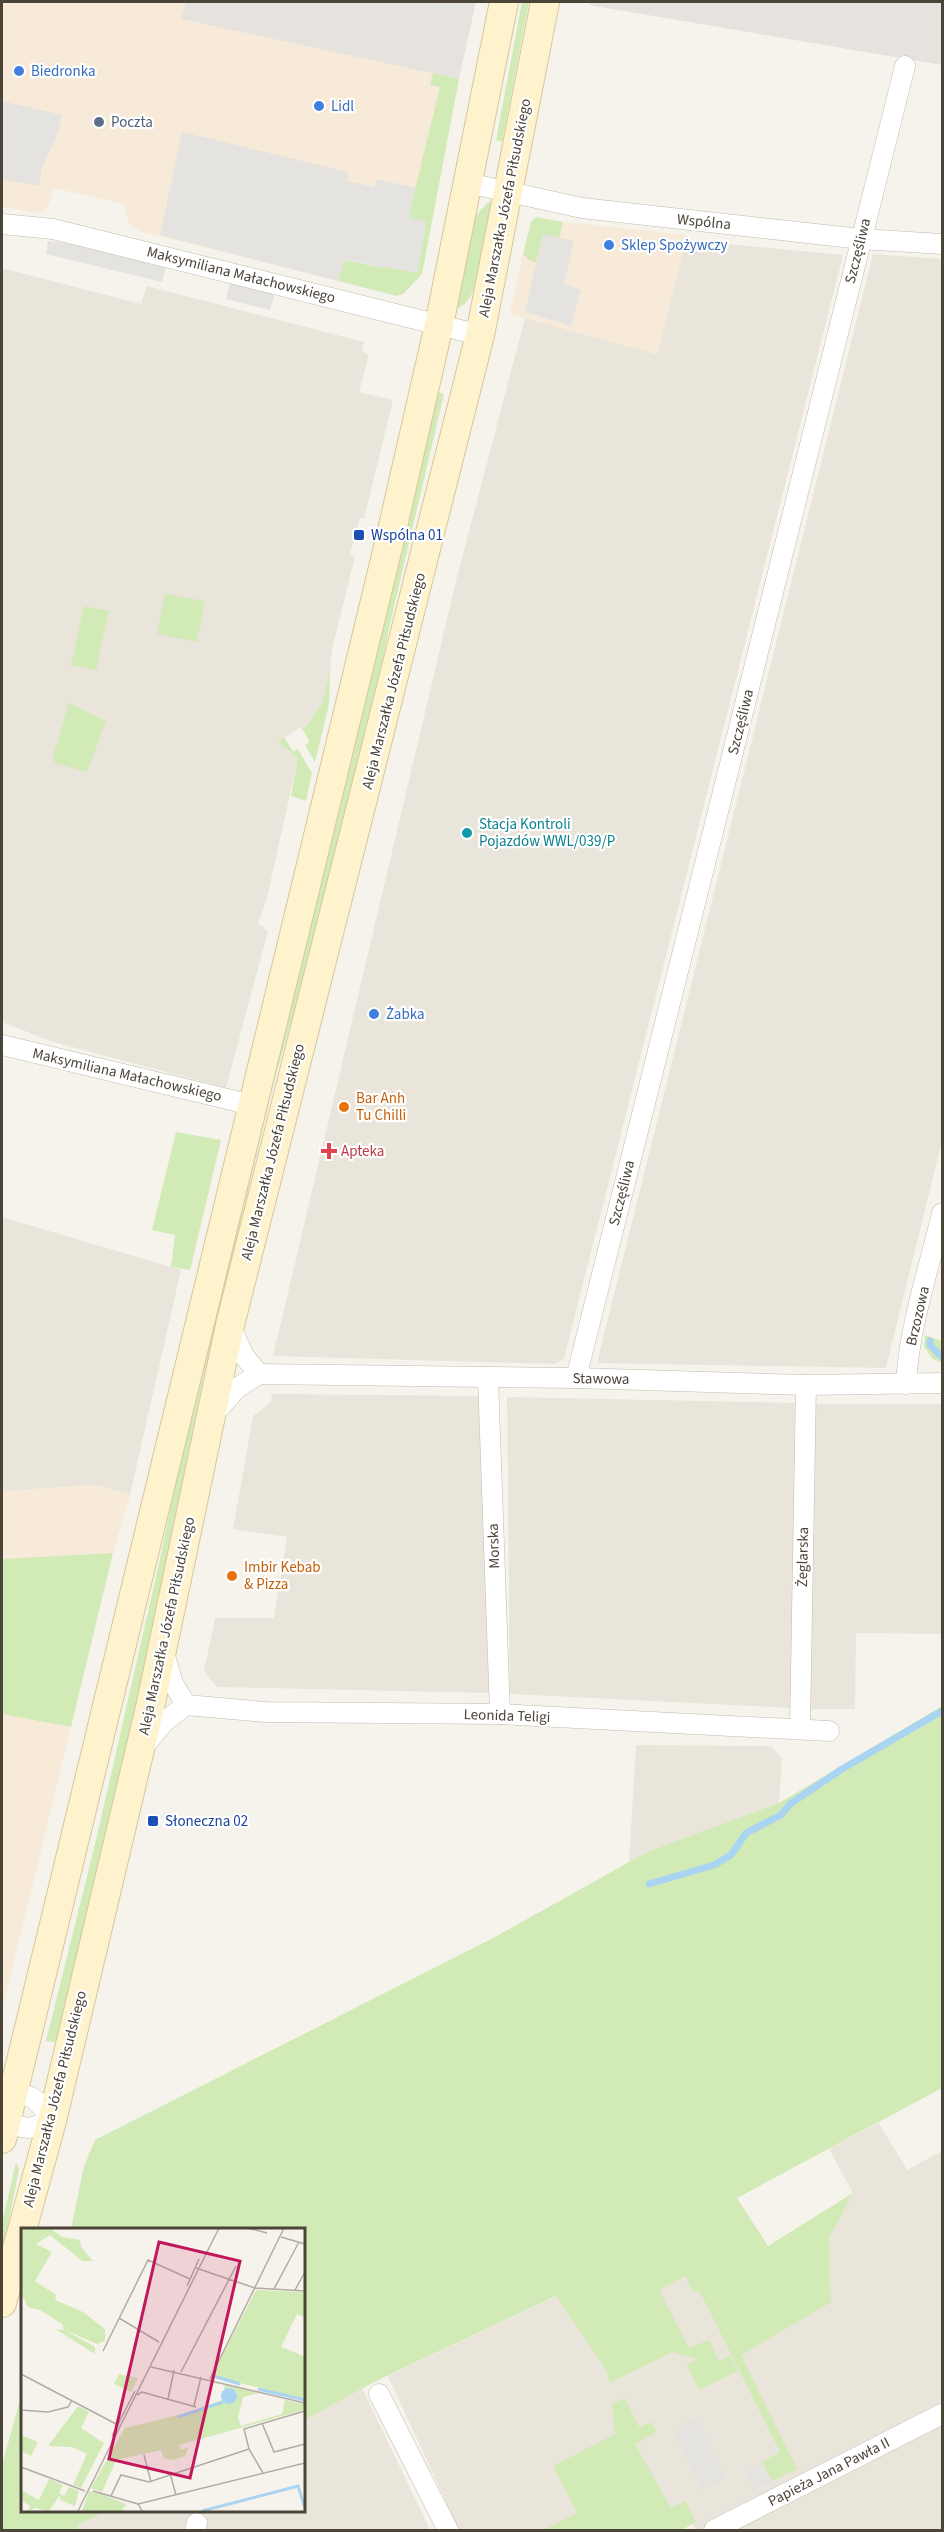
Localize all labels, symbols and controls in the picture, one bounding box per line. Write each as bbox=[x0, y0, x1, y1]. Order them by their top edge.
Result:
place label: Biedronka bbox=[31, 61, 96, 82]
marker: Biedronka bbox=[12, 64, 26, 78]
place label: Lidl bbox=[331, 96, 354, 117]
street label: Aleja Marszałka Józefa Piłsudskiego bbox=[473, 97, 537, 319]
marker: Lidl bbox=[312, 99, 326, 113]
place label: Poczta bbox=[111, 112, 153, 133]
marker: Poczta bbox=[92, 115, 106, 129]
street label: Wspólna bbox=[676, 209, 732, 235]
street label: Szczęśliwa bbox=[840, 216, 876, 286]
place label: Sklep Spożywczy bbox=[621, 235, 728, 256]
marker: Sklep Spożywczy bbox=[602, 238, 616, 252]
street label: Maksymiliana Małachowskiego bbox=[144, 241, 338, 309]
place label: Wspólna 01 bbox=[371, 525, 443, 546]
marker: Wspólna 01 bbox=[352, 528, 366, 542]
street label: Aleja Marszałka Józefa Piłsudskiego bbox=[357, 570, 431, 792]
street label: Szczęśliwa bbox=[723, 687, 759, 757]
place label: Stacja Kontroli Pojazdów WWL/039/P bbox=[479, 814, 615, 852]
marker: Stacja Kontroli Pojazdów WWL/039/P bbox=[460, 826, 474, 840]
place label: Żabka bbox=[386, 1004, 425, 1025]
marker: Żabka bbox=[367, 1007, 381, 1021]
street label: Aleja Marszałka Józefa Piłsudskiego bbox=[236, 1041, 310, 1263]
street label: Maksymiliana Małachowskiego bbox=[30, 1043, 224, 1107]
place label: Bar Anh Tu Chilli bbox=[356, 1088, 406, 1126]
marker: Bar Anh Tu Chilli bbox=[337, 1100, 351, 1114]
place label: Apteka bbox=[341, 1141, 384, 1162]
marker: Apteka bbox=[322, 1144, 336, 1158]
street label: Szczęśliwa bbox=[604, 1158, 640, 1228]
street label: Brzozowa bbox=[901, 1284, 935, 1348]
street label: Stawowa bbox=[572, 1368, 630, 1390]
street label: Aleja Marszałka Józefa Piłsudskiego bbox=[134, 1515, 200, 1737]
street label: Morska bbox=[483, 1523, 505, 1569]
street label: Żeglarska bbox=[792, 1527, 814, 1587]
place label: Imbir Kebab & Pizza bbox=[244, 1557, 321, 1595]
marker: Imbir Kebab & Pizza bbox=[225, 1569, 239, 1583]
street label: Leonida Teligi bbox=[463, 1704, 551, 1728]
place label: Słoneczna 02 bbox=[165, 1811, 248, 1832]
marker: Słoneczna 02 bbox=[146, 1814, 160, 1828]
street label: Aleja Marszałka Józefa Piłsudskiego bbox=[18, 1988, 92, 2210]
inset map bbox=[21, 2228, 304, 2511]
street label: Papieża Jana Pawła II bbox=[764, 2432, 894, 2512]

